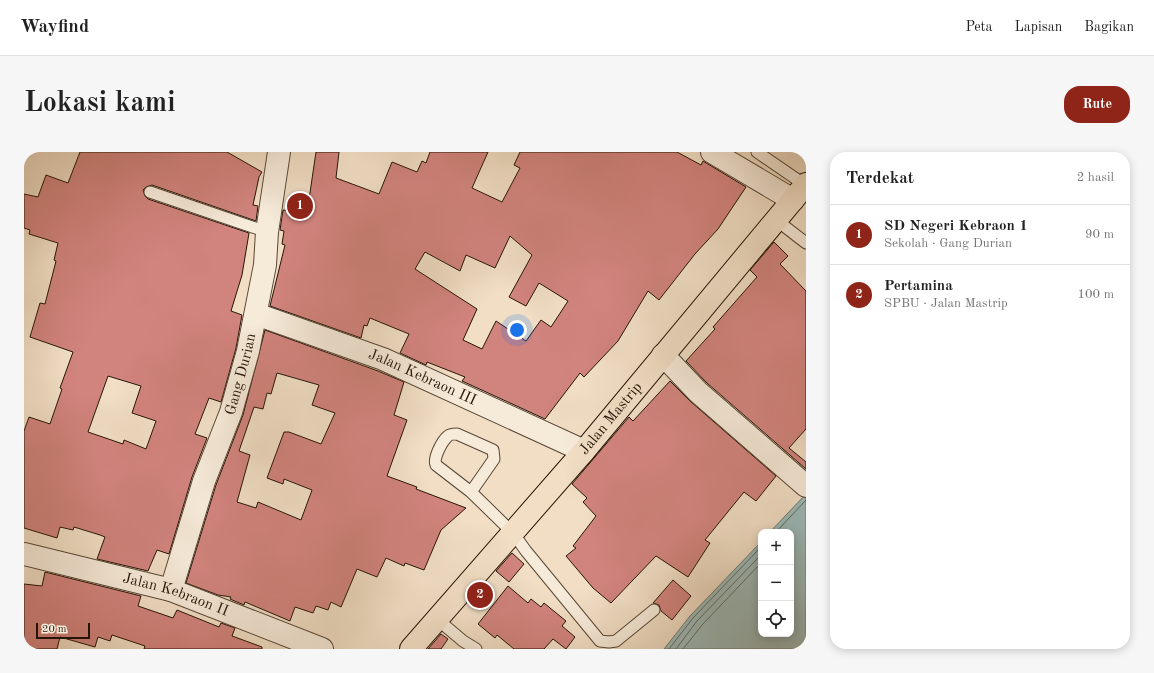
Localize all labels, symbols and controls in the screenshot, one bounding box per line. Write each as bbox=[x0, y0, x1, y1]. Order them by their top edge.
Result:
text: Wayfind bbox=[20, 18, 89, 37]
text: Peta bbox=[965, 20, 992, 34]
text: Lapisan bbox=[1014, 20, 1062, 34]
text: Bagikan bbox=[1084, 20, 1134, 34]
button: Rute bbox=[1064, 86, 1130, 123]
text: Lokasi kami bbox=[24, 90, 176, 118]
text: Terdekat bbox=[846, 170, 914, 187]
text: 2 hasil bbox=[1077, 171, 1114, 184]
pin: 1 bbox=[287, 191, 313, 221]
text: SD Negeri Kebraon 1 bbox=[884, 219, 1028, 234]
text: 1 bbox=[855, 228, 863, 241]
text: 90 m bbox=[1085, 228, 1114, 241]
text: Sekolah · Gang Durian bbox=[884, 237, 1012, 250]
text: Pertamina bbox=[884, 279, 953, 294]
text: 2 bbox=[855, 288, 863, 301]
text: 100 m bbox=[1077, 288, 1114, 301]
text: SPBU · Jalan Mastrip bbox=[884, 297, 1008, 310]
your location bbox=[507, 320, 527, 340]
street label: Gang Durian bbox=[223, 332, 259, 417]
street label: Jalan Kebraon III bbox=[366, 347, 478, 408]
street label: Jalan Mastrip bbox=[577, 379, 645, 458]
map controls bbox=[758, 529, 794, 637]
button: + bbox=[758, 529, 794, 565]
button: − bbox=[758, 565, 794, 601]
street label: Jalan Kebraon II bbox=[121, 571, 231, 619]
pin: 2 bbox=[467, 580, 493, 610]
button: locate bbox=[758, 601, 794, 637]
scale bar bbox=[36, 621, 90, 640]
text: 20 m bbox=[42, 624, 67, 635]

